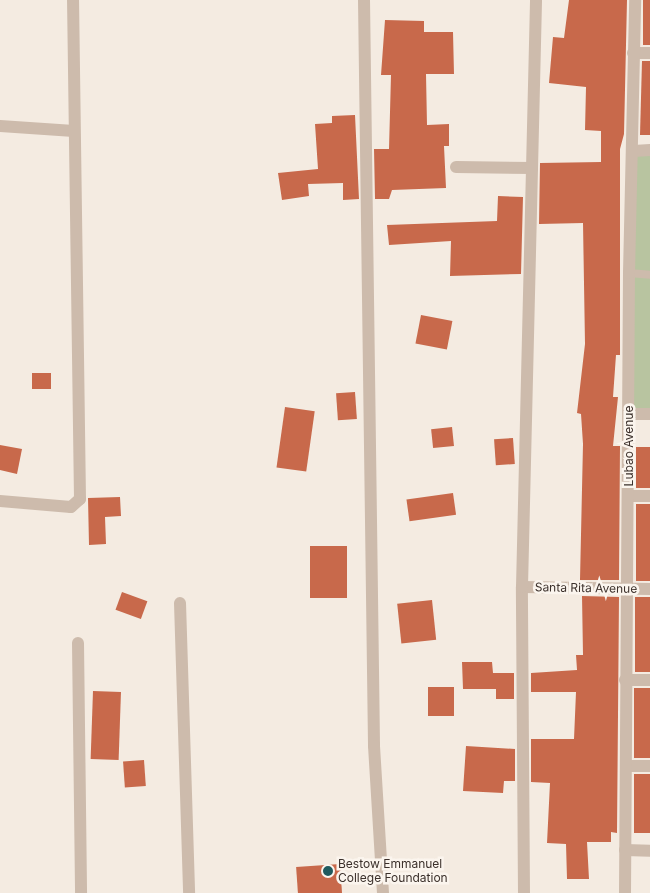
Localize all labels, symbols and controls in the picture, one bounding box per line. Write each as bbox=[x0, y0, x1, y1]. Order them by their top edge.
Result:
street label: Lubao Avenue bbox=[622, 406, 636, 486]
street label: Santa Rita Avenue bbox=[535, 580, 637, 596]
place label: Bestow Emmanuel College Foundation bbox=[338, 857, 448, 885]
marker: Bestow Emmanuel College Foundation bbox=[322, 865, 334, 877]

